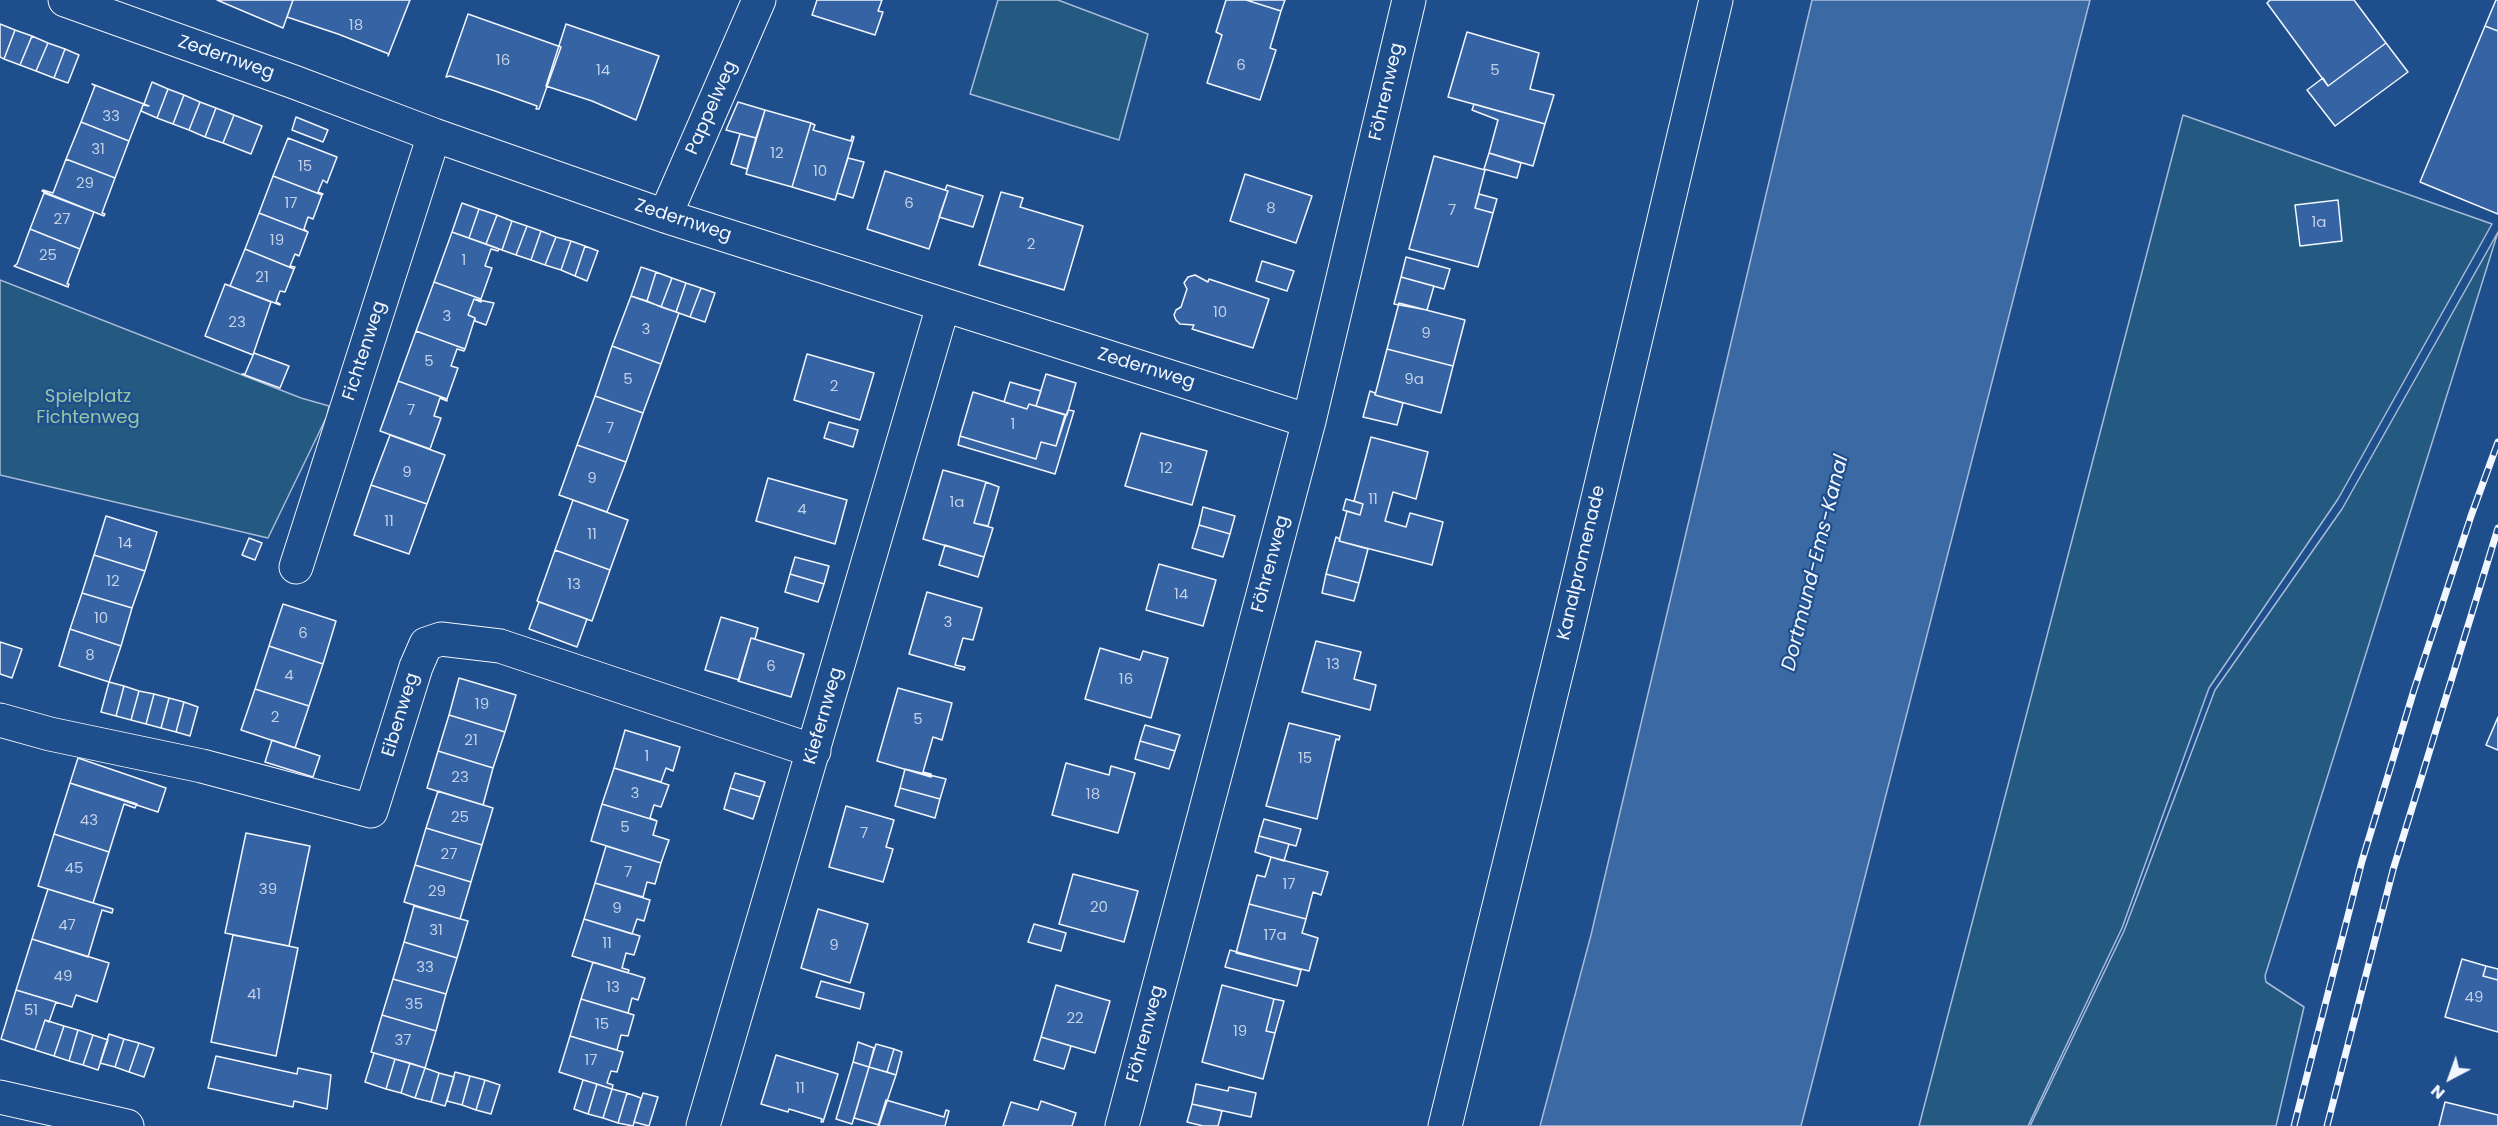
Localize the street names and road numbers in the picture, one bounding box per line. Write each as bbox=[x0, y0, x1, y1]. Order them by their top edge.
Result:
street label: Zedernweg bbox=[175, 31, 277, 85]
street label: Föhrenweg bbox=[1365, 41, 1409, 143]
street label: Pappelweg bbox=[682, 58, 742, 158]
street label: Zedernweg bbox=[632, 195, 734, 247]
street label: Fichtenweg bbox=[339, 299, 391, 403]
street label: Zedernweg bbox=[1095, 344, 1197, 394]
street label: Kanalpromenade bbox=[1554, 484, 1610, 642]
street label: Föhrenweg bbox=[1248, 513, 1294, 615]
street label: Kiefernweg bbox=[800, 665, 848, 767]
street label: Eibenweg bbox=[378, 670, 424, 760]
street label: Föhrenweg bbox=[1123, 983, 1169, 1085]

